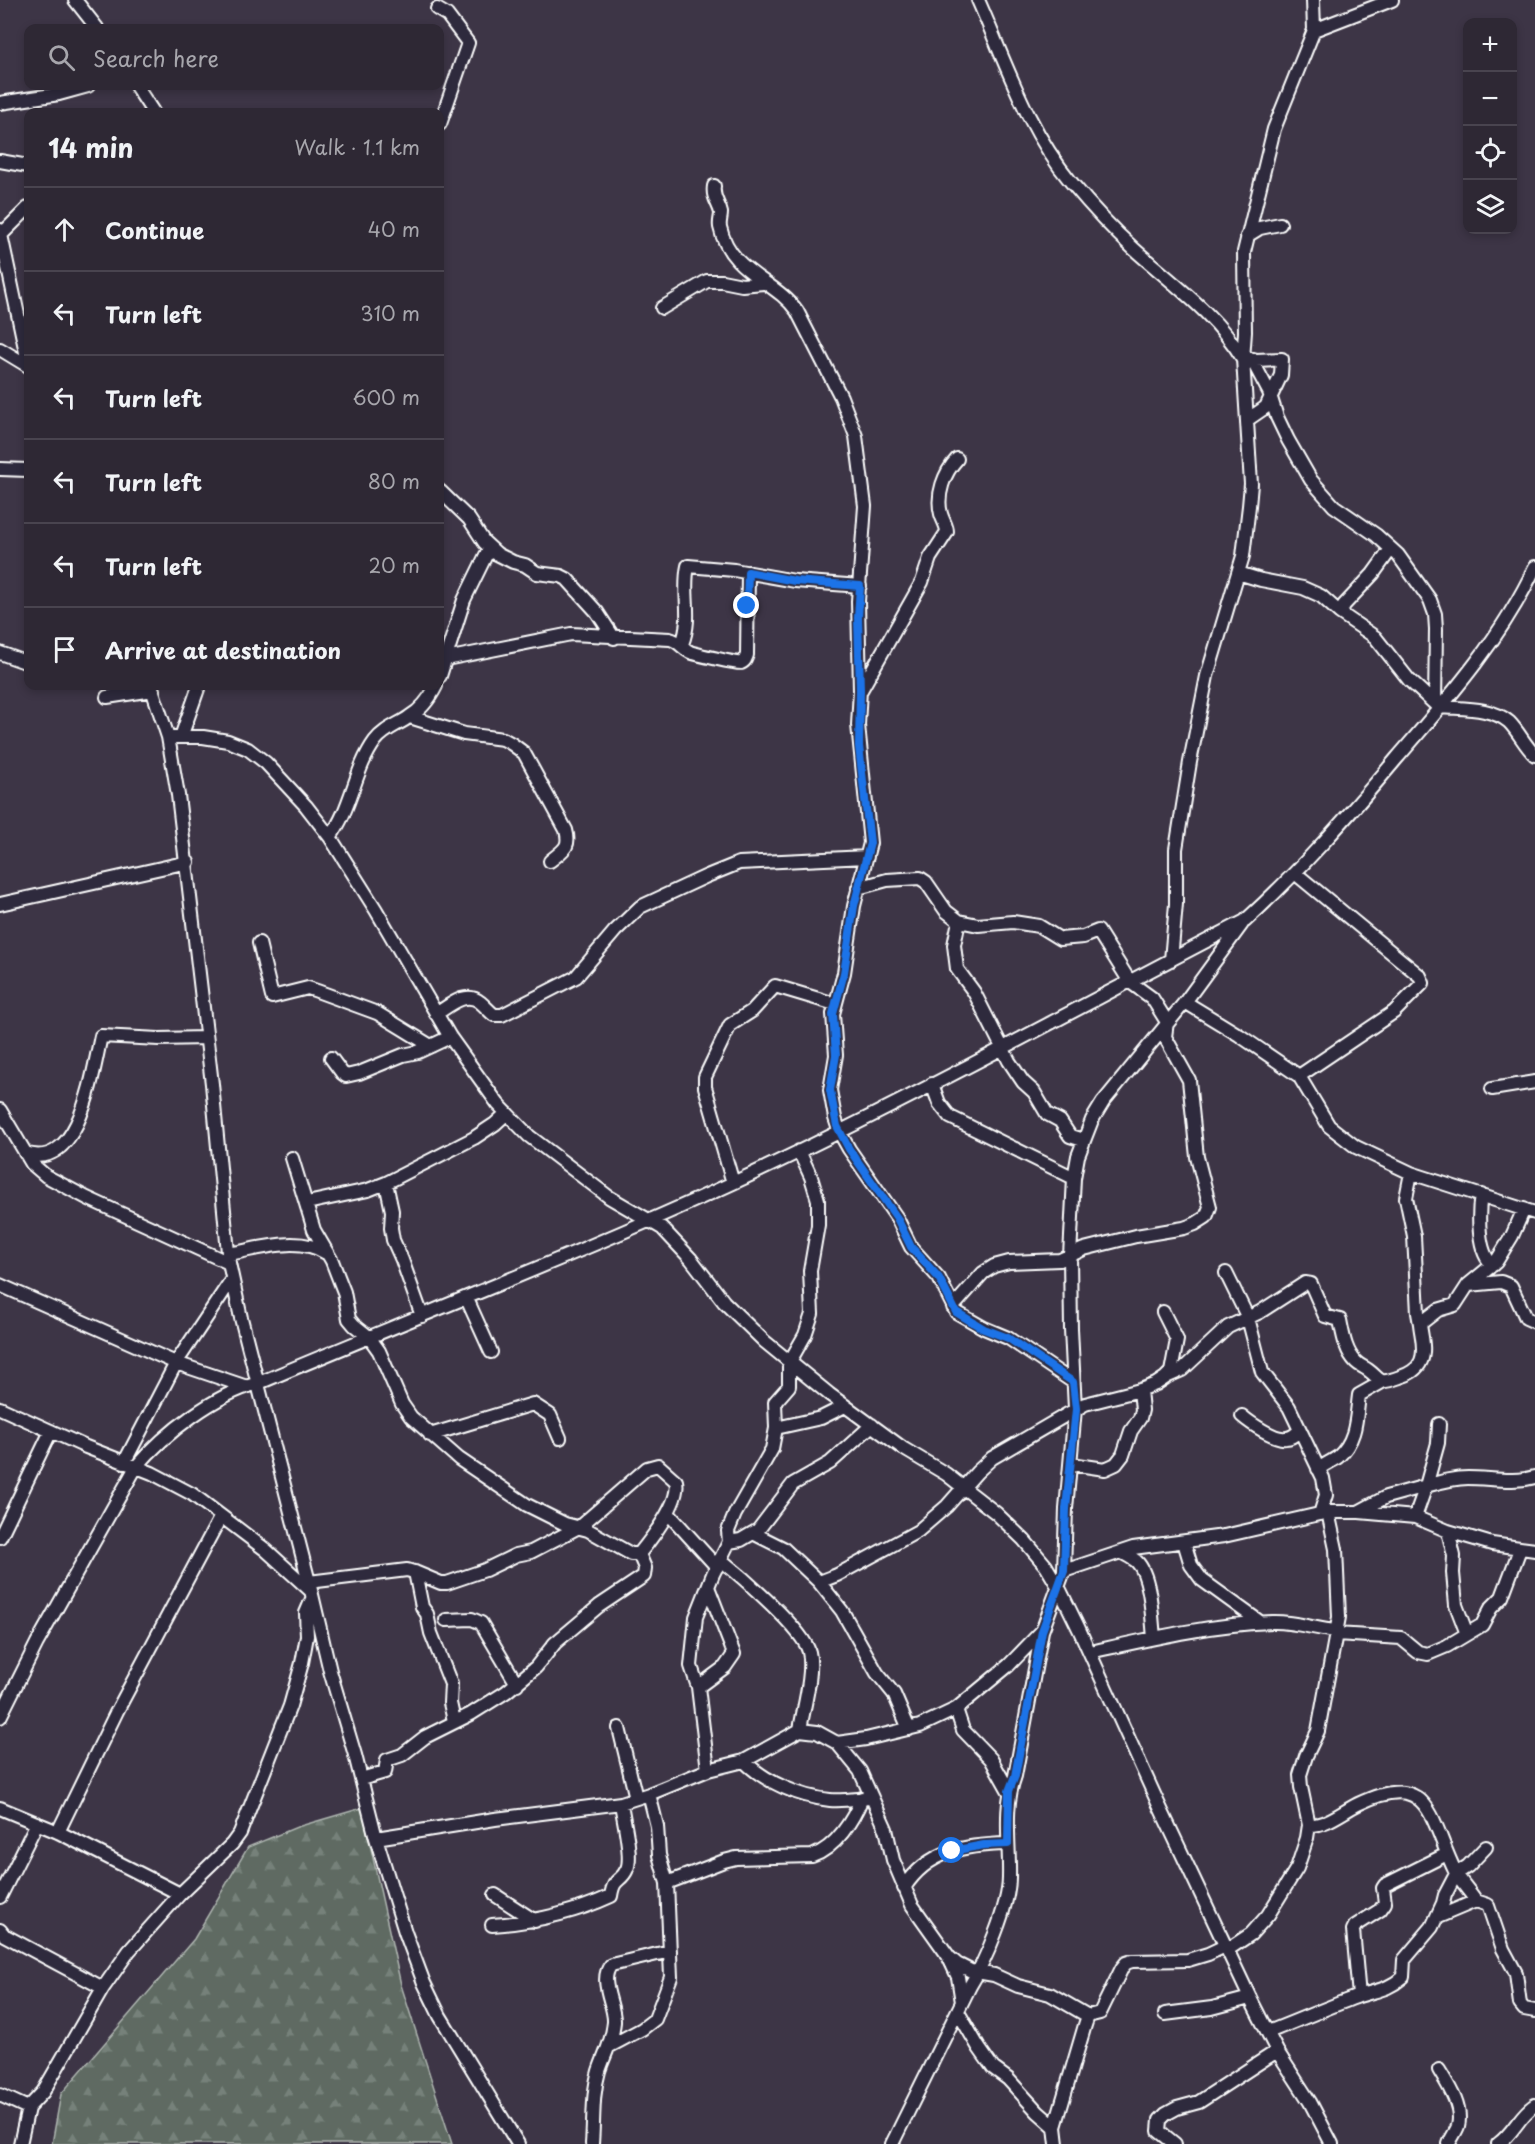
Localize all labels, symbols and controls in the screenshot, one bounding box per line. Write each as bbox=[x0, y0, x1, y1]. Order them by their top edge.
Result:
map controls bbox=[1463, 18, 1517, 234]
button: + bbox=[1463, 18, 1517, 72]
search box bbox=[24, 24, 444, 90]
icon: search bbox=[45, 41, 78, 74]
text: Search here bbox=[93, 41, 219, 74]
button: − bbox=[1463, 72, 1517, 126]
button: locate bbox=[1463, 126, 1517, 180]
text: 14 min bbox=[48, 128, 134, 167]
text: Walk · 1.1 km bbox=[295, 132, 420, 162]
button: layers bbox=[1463, 180, 1517, 234]
icon: ahead bbox=[48, 213, 81, 246]
text: Continue bbox=[105, 213, 204, 246]
text: 40 m bbox=[368, 214, 420, 244]
icon: left bbox=[48, 297, 81, 330]
text: Turn left bbox=[105, 297, 202, 330]
text: 310 m bbox=[360, 298, 420, 328]
icon: left bbox=[48, 381, 81, 414]
text: Turn left bbox=[105, 381, 202, 414]
text: 600 m bbox=[352, 382, 420, 412]
icon: left bbox=[48, 465, 81, 498]
text: Turn left bbox=[105, 465, 202, 498]
text: 80 m bbox=[368, 466, 420, 496]
icon: left bbox=[48, 549, 81, 582]
text: Turn left bbox=[105, 549, 202, 582]
text: 20 m bbox=[368, 550, 420, 580]
route end bbox=[733, 592, 759, 618]
icon: arrive bbox=[48, 633, 81, 666]
text: Arrive at destination bbox=[105, 633, 341, 666]
route start bbox=[938, 1837, 964, 1863]

